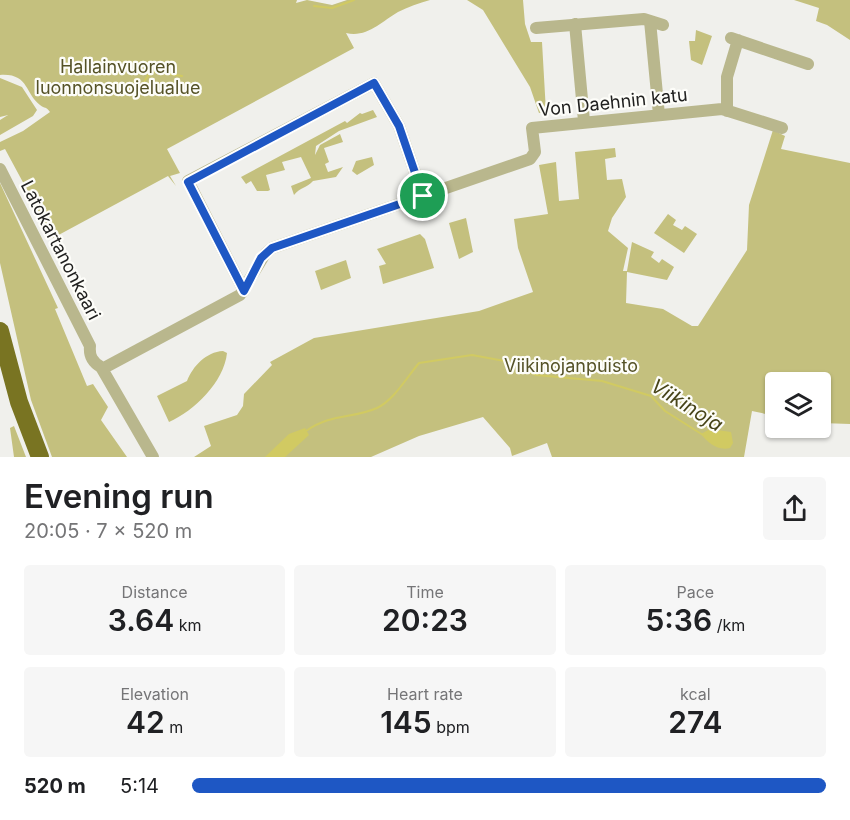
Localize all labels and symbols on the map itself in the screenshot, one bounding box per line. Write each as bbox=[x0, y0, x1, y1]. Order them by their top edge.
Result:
park label: Hallainvuoren luonnonsuojelualue bbox=[36, 56, 200, 98]
street label: Von Daehnin katu bbox=[538, 84, 688, 120]
pin bbox=[397, 170, 448, 221]
street label: Latokartanonkaari bbox=[17, 177, 105, 323]
park label: Viikinojanpuisto bbox=[504, 355, 638, 376]
water label: Viikinoja bbox=[647, 374, 727, 436]

